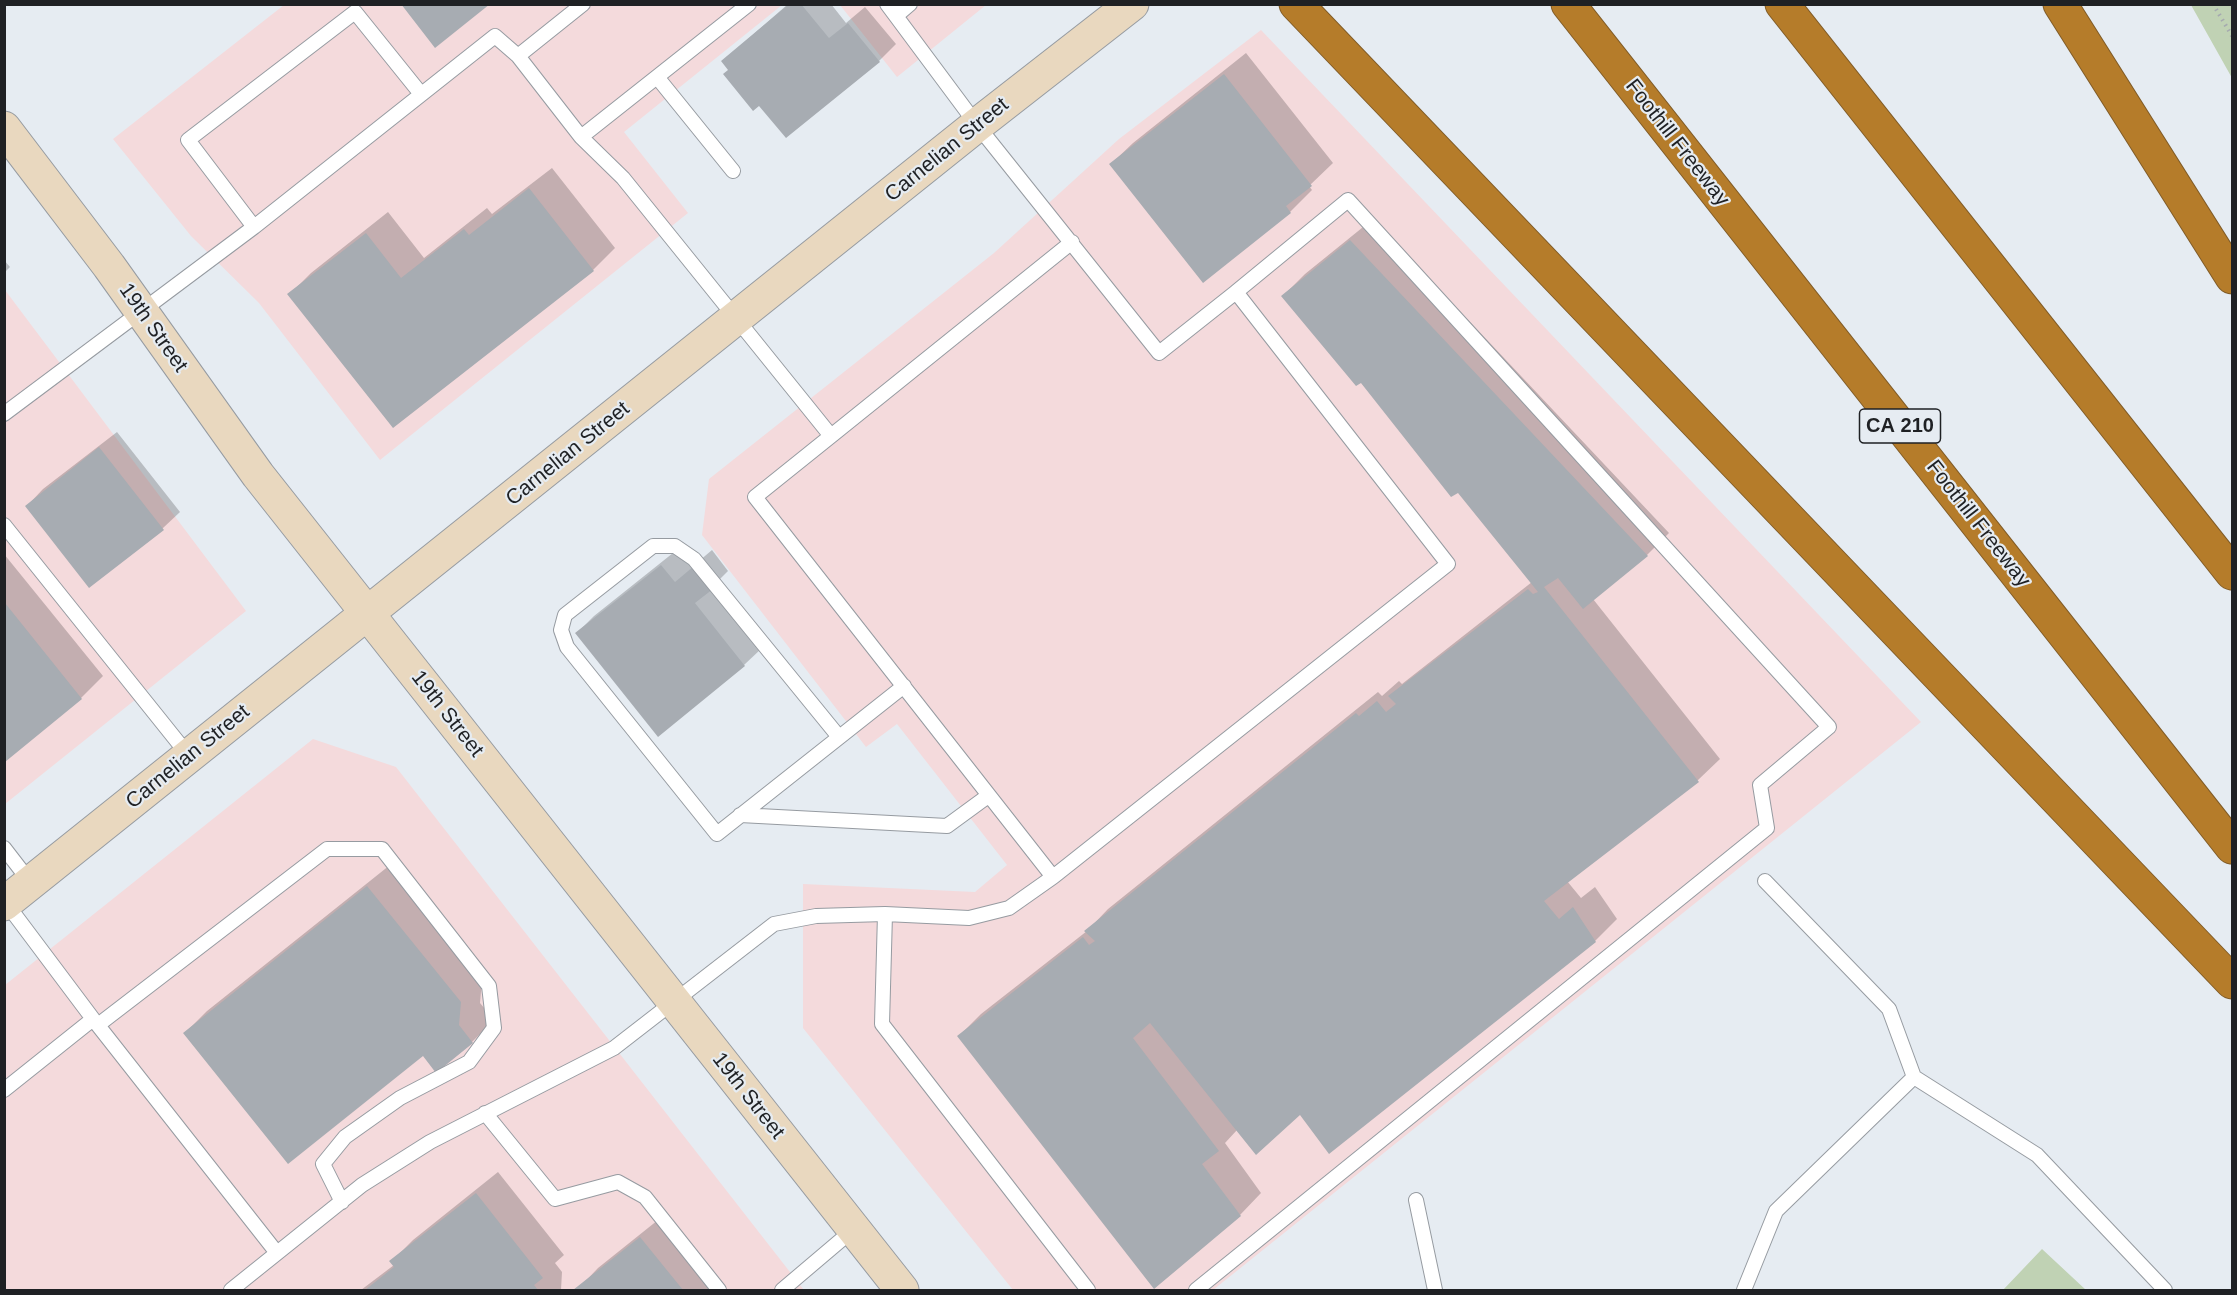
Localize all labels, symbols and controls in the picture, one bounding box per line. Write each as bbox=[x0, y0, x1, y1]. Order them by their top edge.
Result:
street label: Foothill Freeway bbox=[1620, 75, 1734, 211]
street label: Carnelian Street bbox=[880, 92, 1014, 208]
street label: 19th Street bbox=[113, 279, 193, 377]
street label: Carnelian Street bbox=[501, 396, 635, 512]
road number: CA 210 bbox=[1860, 409, 1940, 443]
street label: Foothill Freeway bbox=[1921, 456, 2035, 592]
street label: 19th Street bbox=[405, 666, 489, 762]
street label: Carnelian Street bbox=[121, 699, 255, 815]
street label: 19th Street bbox=[706, 1048, 790, 1144]

